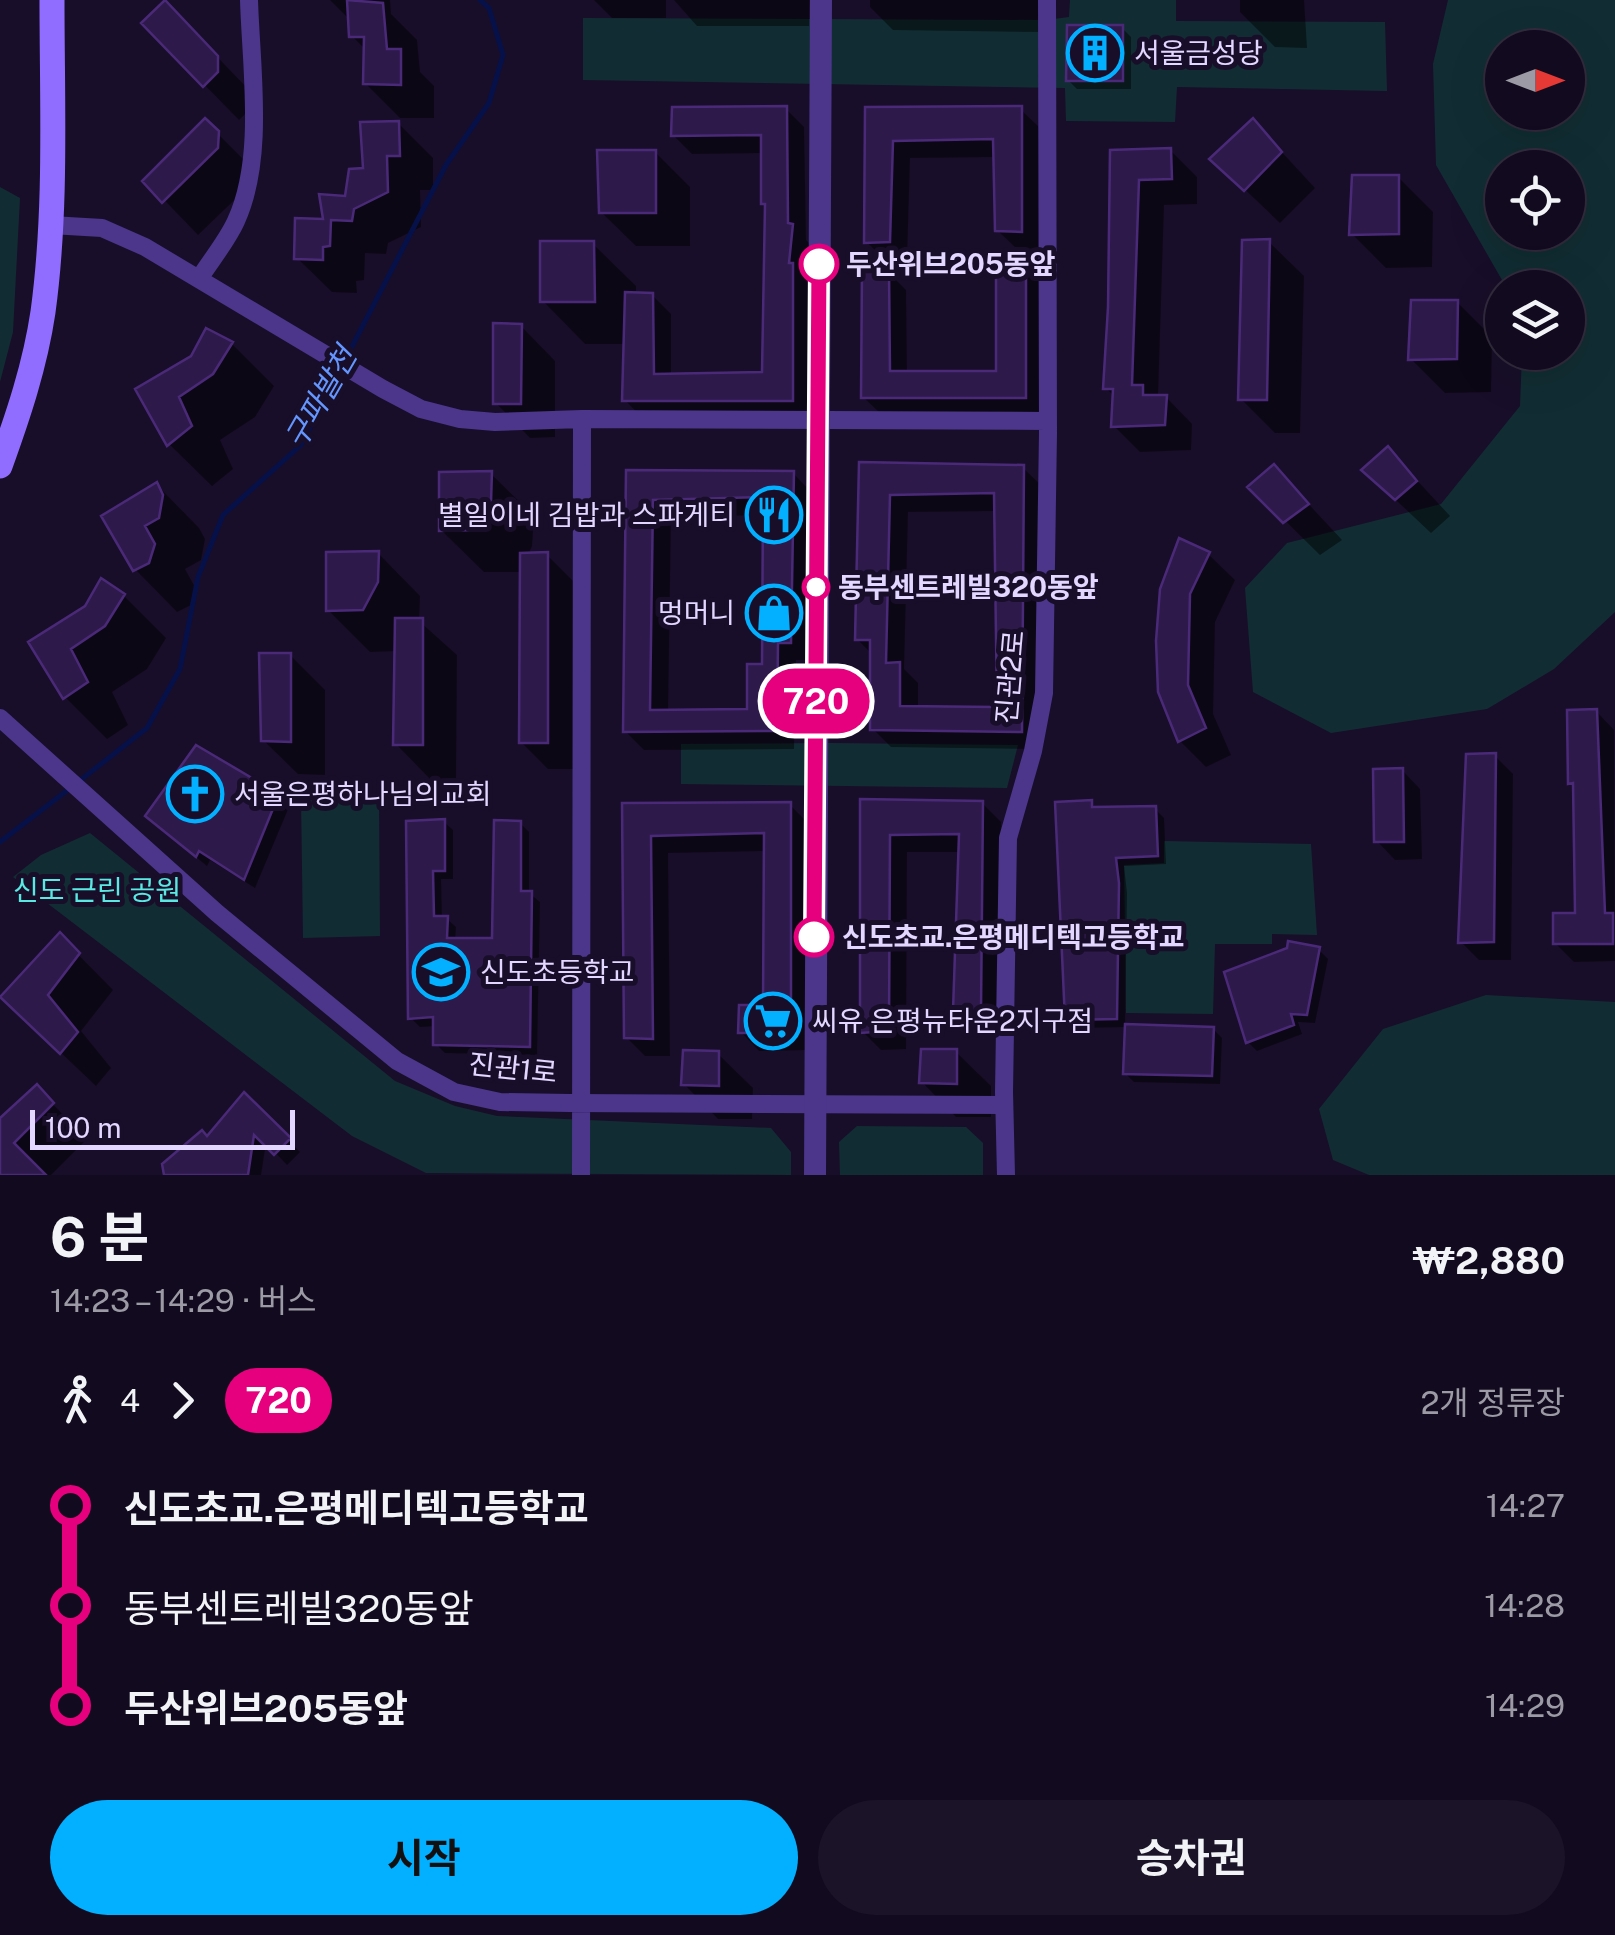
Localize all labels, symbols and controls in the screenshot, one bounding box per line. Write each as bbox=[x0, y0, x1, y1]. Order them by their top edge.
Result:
building icon: 서울금성당 bbox=[1065, 23, 1125, 83]
north arrow bbox=[1485, 30, 1585, 130]
map controls bbox=[1485, 30, 1585, 370]
place label: 서울금성당 bbox=[1134, 36, 1263, 69]
button: locate bbox=[1485, 150, 1585, 250]
marker: 두산위브205동앞 bbox=[800, 245, 838, 283]
place label: 두산위브205동앞 bbox=[846, 247, 1056, 280]
button: layers bbox=[1485, 270, 1585, 370]
water label: 구파발천 bbox=[277, 338, 365, 454]
restaurant icon: 별일이네 김밥과 스파게티 bbox=[744, 485, 804, 545]
place label: 별일이네 김밥과 스파게티 bbox=[438, 498, 735, 531]
place label: 동부센트레빌320동앞 bbox=[838, 570, 1099, 603]
marker: 동부센트레빌320동앞 bbox=[803, 574, 829, 600]
shop icon: 멍머니 bbox=[744, 583, 804, 643]
place label: 멍머니 bbox=[658, 596, 735, 629]
street label: 진관2로 bbox=[989, 629, 1030, 725]
line badge: 720 bbox=[758, 668, 874, 734]
text: 720 bbox=[783, 681, 849, 722]
church icon: 서울은평하나님의교회 bbox=[165, 764, 225, 824]
place label: 서울은평하나님의교회 bbox=[234, 777, 492, 810]
park label: 신도 근린 공원 bbox=[13, 873, 181, 906]
marker: 신도초교.은평메디텍고등학교 bbox=[795, 918, 833, 956]
place label: 신도초교.은평메디텍고등학교 bbox=[842, 920, 1184, 953]
school or university icon: 신도초등학교 bbox=[411, 942, 471, 1002]
place label: 신도초등학교 bbox=[480, 955, 635, 988]
supermarket icon: 씨유 은평뉴타운2지구점 bbox=[743, 991, 803, 1051]
place label: 씨유 은평뉴타운2지구점 bbox=[812, 1004, 1093, 1037]
street label: 진관1로 bbox=[467, 1046, 559, 1089]
scale bar bbox=[30, 1105, 295, 1150]
text: 100 m bbox=[45, 1111, 122, 1144]
text: 6 분 bbox=[50, 1205, 149, 1269]
text: ₩2,880 bbox=[1413, 1238, 1565, 1283]
text: 14:23 – 14:29 · 버스 bbox=[50, 1282, 316, 1319]
icon: walk bbox=[50, 1373, 105, 1428]
icon: forward bbox=[155, 1373, 210, 1428]
text: 720 bbox=[245, 1380, 312, 1421]
text: 4 bbox=[120, 1382, 140, 1419]
text: 2개 정류장 bbox=[1420, 1384, 1565, 1421]
text: 신도초교.은평메디텍고등학교 bbox=[124, 1486, 589, 1531]
text: 14:27 bbox=[1486, 1487, 1565, 1524]
text: 동부센트레빌320동앞 bbox=[124, 1586, 474, 1631]
text: 14:28 bbox=[1484, 1587, 1565, 1624]
text: 두산위브205동앞 bbox=[124, 1686, 408, 1731]
text: 14:29 bbox=[1485, 1687, 1565, 1724]
button: 시작 bbox=[50, 1800, 798, 1915]
button: 승차권 bbox=[818, 1800, 1565, 1915]

